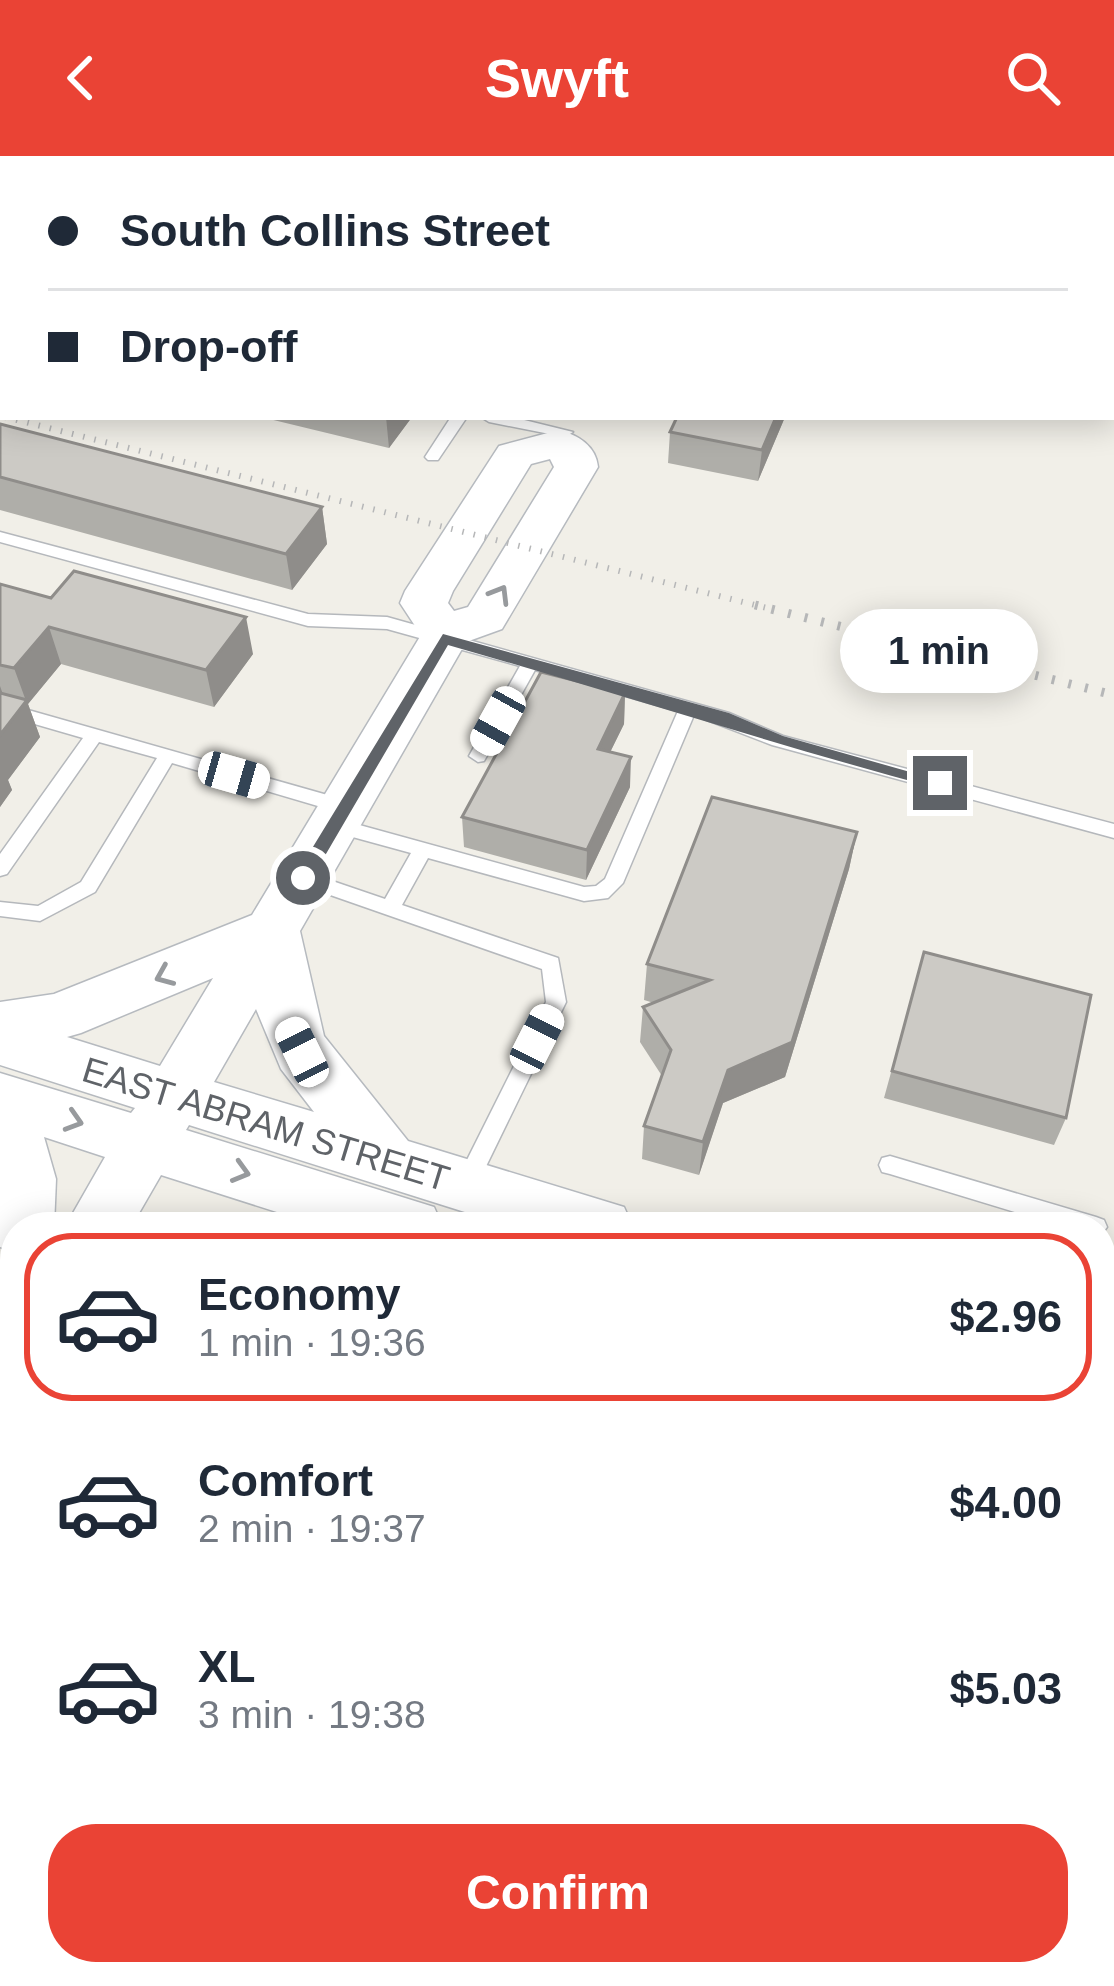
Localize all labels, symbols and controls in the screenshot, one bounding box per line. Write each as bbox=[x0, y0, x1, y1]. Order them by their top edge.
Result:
icon: back bbox=[48, 45, 114, 111]
icon: search bbox=[1000, 45, 1066, 111]
text: Swyft bbox=[485, 48, 629, 108]
text: South Collins Street bbox=[120, 205, 550, 256]
text: Drop-off bbox=[120, 321, 297, 372]
one-way arrow bbox=[485, 585, 508, 607]
callout: 1 min bbox=[841, 609, 1039, 693]
text: 1 min bbox=[888, 629, 990, 672]
car bbox=[465, 681, 531, 761]
car bbox=[194, 748, 274, 802]
route end bbox=[913, 756, 967, 810]
route start bbox=[276, 851, 330, 905]
one-way arrow bbox=[155, 962, 177, 986]
car bbox=[505, 999, 569, 1079]
car bbox=[270, 1012, 334, 1092]
street label: EAST ABRAM STREET bbox=[78, 1049, 454, 1199]
one-way arrow bbox=[63, 1107, 84, 1132]
one-way arrow bbox=[230, 1158, 251, 1183]
icon: car bbox=[54, 1263, 162, 1371]
text: Economy bbox=[198, 1269, 401, 1320]
text: $2.96 bbox=[949, 1291, 1062, 1342]
text: 1 min · 19:36 bbox=[198, 1321, 426, 1364]
icon: car bbox=[54, 1449, 162, 1557]
text: Comfort bbox=[198, 1455, 373, 1506]
text: $4.00 bbox=[949, 1477, 1062, 1528]
text: 2 min · 19:37 bbox=[198, 1507, 426, 1550]
icon: car bbox=[54, 1635, 162, 1743]
text: XL bbox=[198, 1641, 256, 1692]
text: $5.03 bbox=[949, 1663, 1062, 1714]
text: 3 min · 19:38 bbox=[198, 1693, 426, 1736]
button: Confirm bbox=[48, 1824, 1068, 1962]

